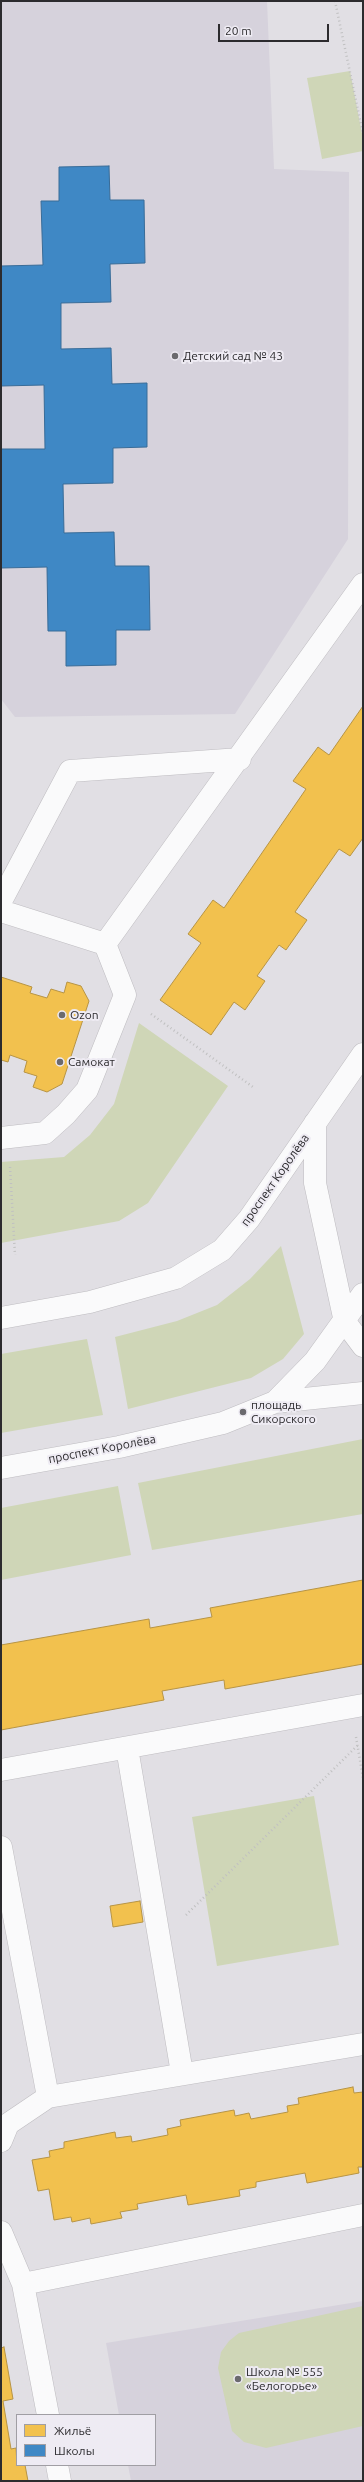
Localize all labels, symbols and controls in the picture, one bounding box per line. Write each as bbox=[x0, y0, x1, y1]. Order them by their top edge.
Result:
scale bar bbox=[220, 16, 331, 42]
text: 20 m bbox=[225, 24, 252, 37]
place label: Детский сад № 43 bbox=[183, 349, 283, 363]
marker: Детский сад № 43 bbox=[170, 351, 180, 361]
place label: Ozon bbox=[70, 1008, 99, 1022]
marker: Ozon bbox=[57, 1010, 67, 1020]
place label: Самокат bbox=[68, 1055, 115, 1069]
marker: Самокат bbox=[55, 1057, 65, 1067]
street label: проспект Королёва bbox=[238, 1131, 312, 1229]
place label: площадь Сикорского bbox=[251, 1398, 316, 1426]
marker: площадь Сикорского bbox=[238, 1407, 248, 1417]
street label: проспект Королёва bbox=[47, 1432, 157, 1466]
place label: Школа № 555 «Белогорье» bbox=[246, 2365, 323, 2393]
marker: Школа № 555 «Белогорье» bbox=[233, 2374, 243, 2384]
legend bbox=[16, 2414, 156, 2466]
text: Жильё bbox=[54, 2424, 91, 2437]
text: Школы bbox=[54, 2444, 95, 2457]

